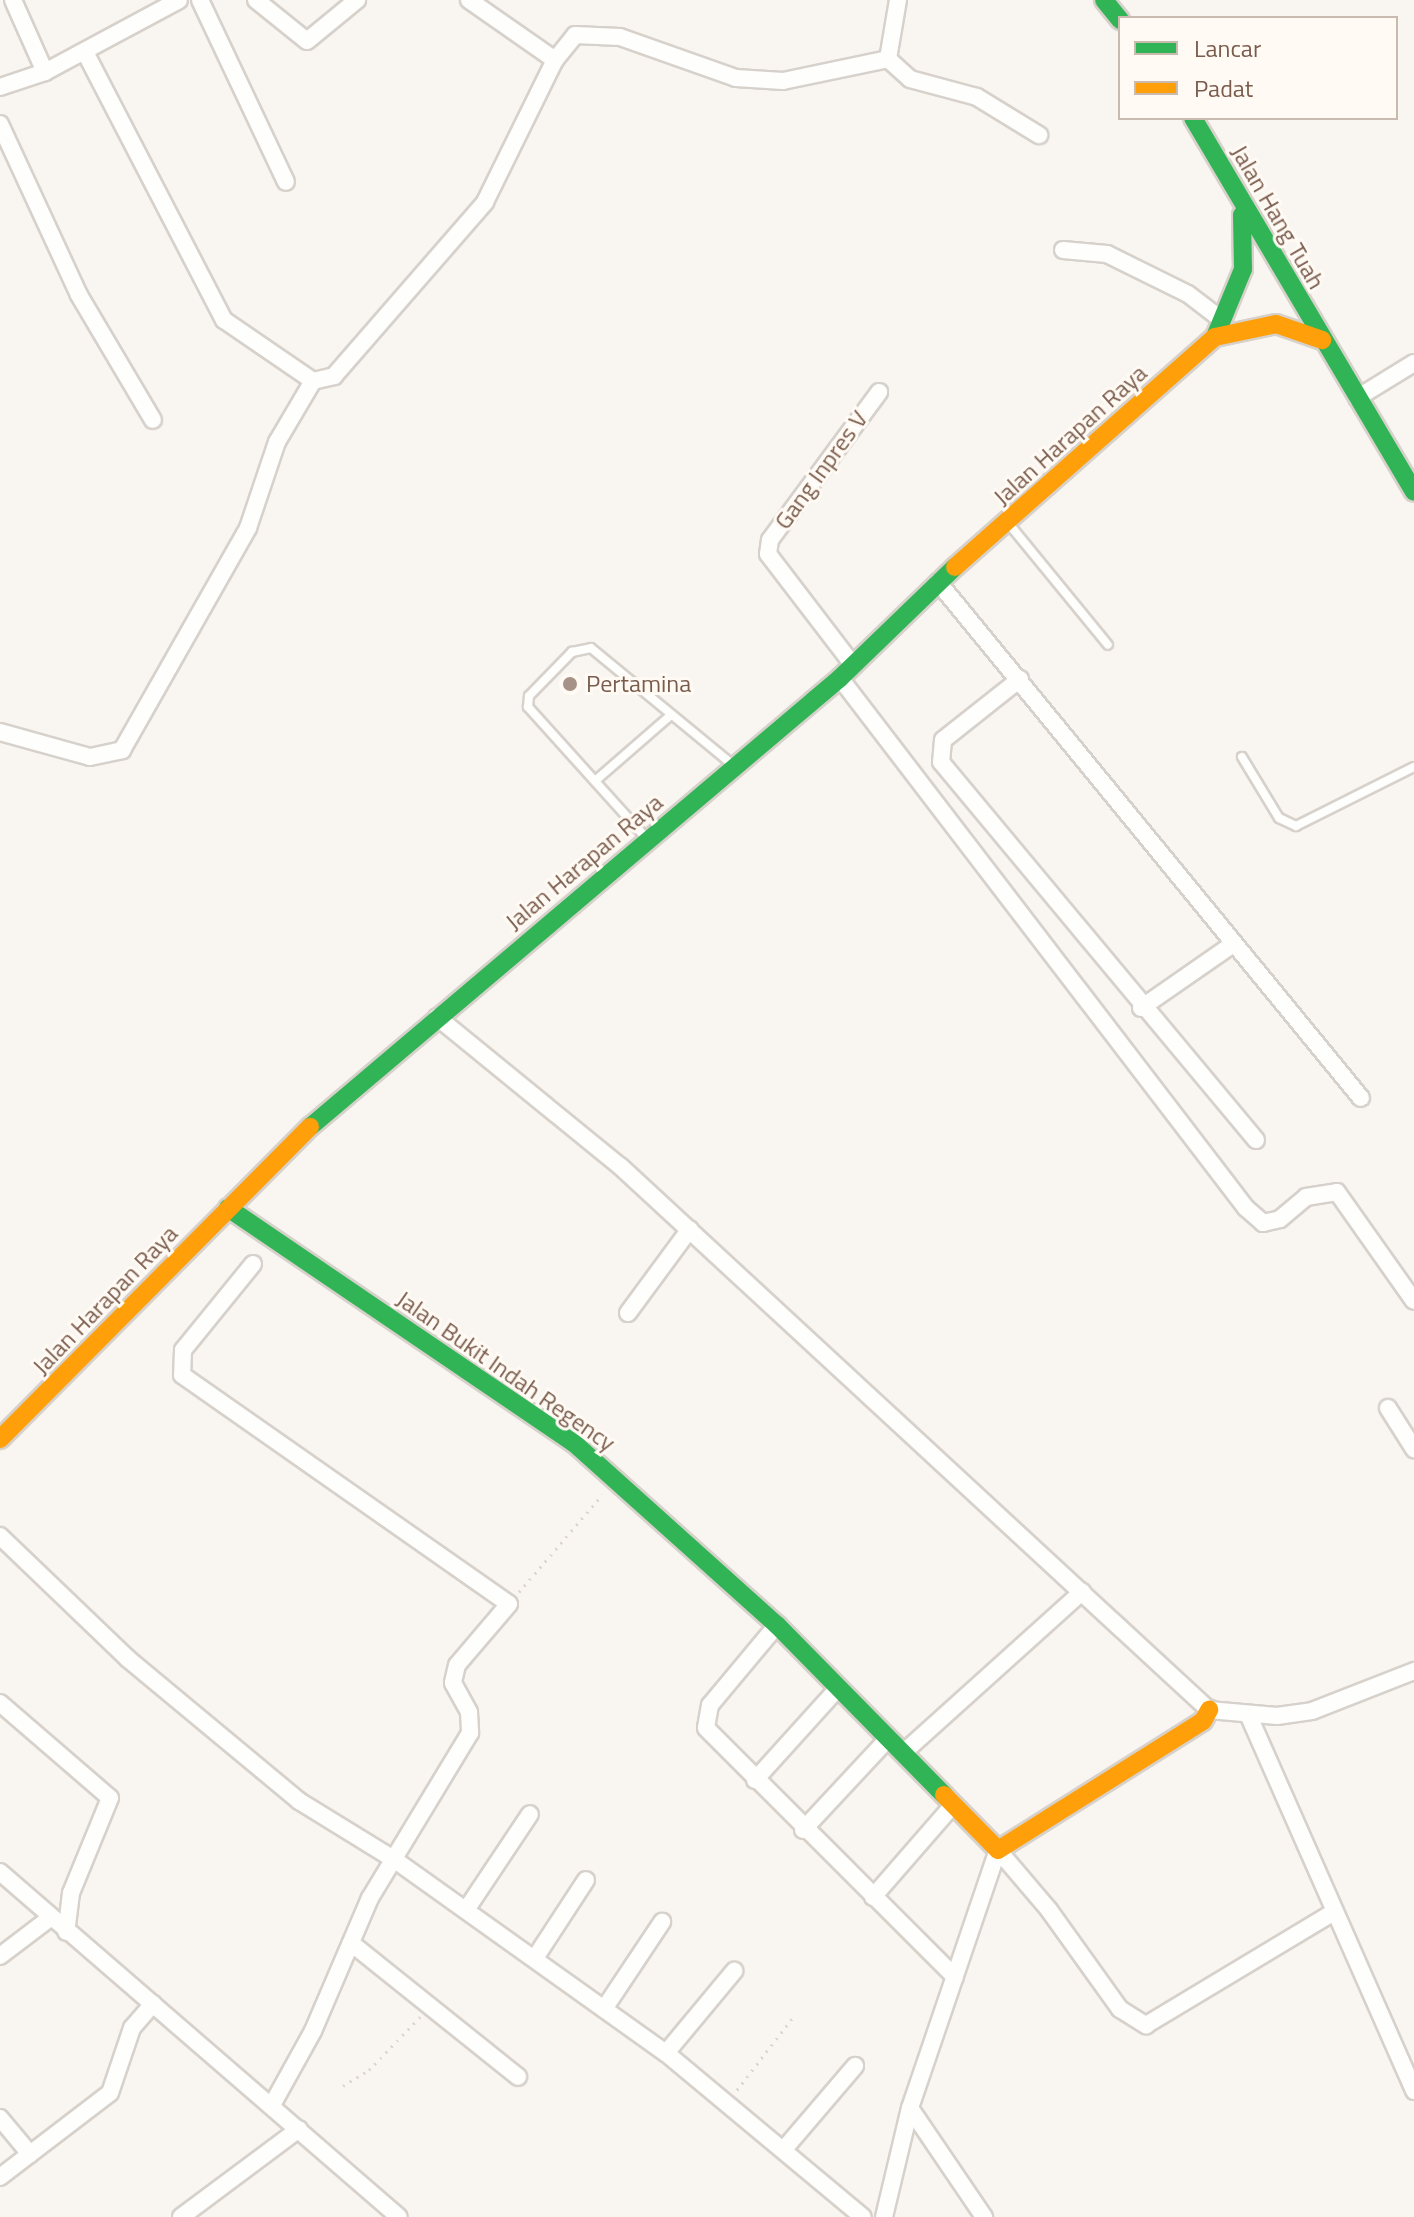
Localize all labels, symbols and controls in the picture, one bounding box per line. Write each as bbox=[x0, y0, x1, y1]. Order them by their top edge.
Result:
legend bbox=[1118, 16, 1398, 120]
text: Lancar bbox=[1194, 30, 1261, 66]
text: Padat bbox=[1194, 70, 1253, 106]
street label: Jalan Hang Tuah bbox=[1225, 140, 1331, 294]
street label: Jalan Harapan Raya bbox=[987, 359, 1153, 511]
street label: Gang Inpres V bbox=[768, 405, 874, 535]
place label: Pertamina bbox=[586, 670, 691, 698]
marker: Pertamina bbox=[561, 675, 579, 693]
street label: Jalan Harapan Raya bbox=[500, 788, 668, 936]
street label: Jalan Harapan Raya bbox=[27, 1219, 183, 1381]
street label: Jalan Bukit Indah Regency bbox=[391, 1285, 621, 1457]

